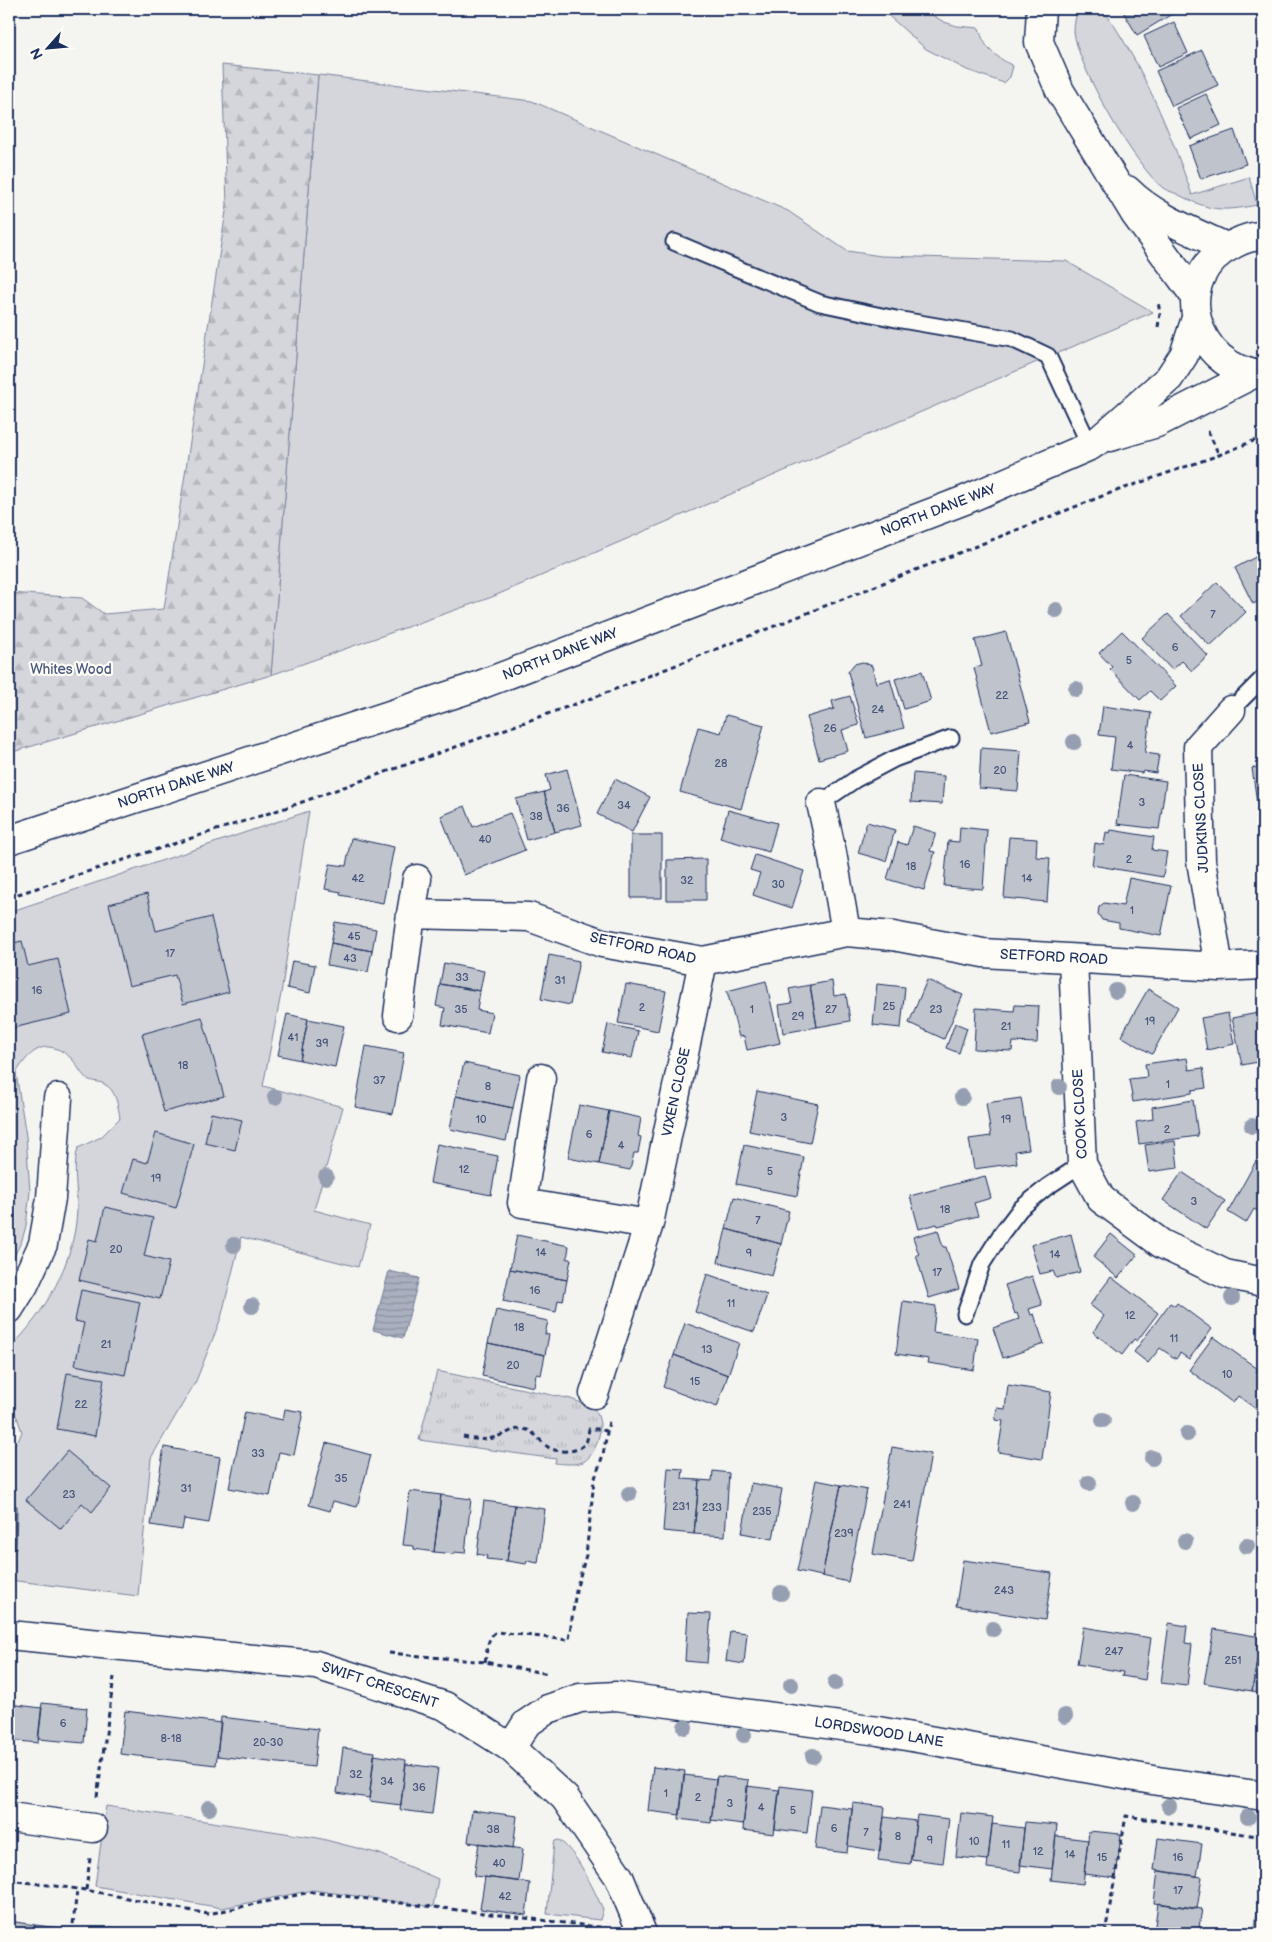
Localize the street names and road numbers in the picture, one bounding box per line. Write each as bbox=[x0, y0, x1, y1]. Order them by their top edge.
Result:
street label: NORTH DANE WAY bbox=[878, 480, 999, 540]
street label: NORTH DANE WAY bbox=[500, 624, 621, 684]
street label: NORTH DANE WAY bbox=[115, 758, 237, 812]
street label: JUDKINS CLOSE bbox=[1190, 763, 1212, 873]
street label: SETFORD ROAD bbox=[588, 928, 698, 968]
street label: SETFORD ROAD bbox=[1000, 946, 1108, 968]
street label: VIXEN CLOSE bbox=[658, 1046, 694, 1138]
street label: COOK CLOSE bbox=[1069, 1069, 1091, 1159]
street label: SWIFT CRESCENT bbox=[319, 1658, 441, 1712]
street label: LORDSWOOD LANE bbox=[813, 1713, 945, 1751]

